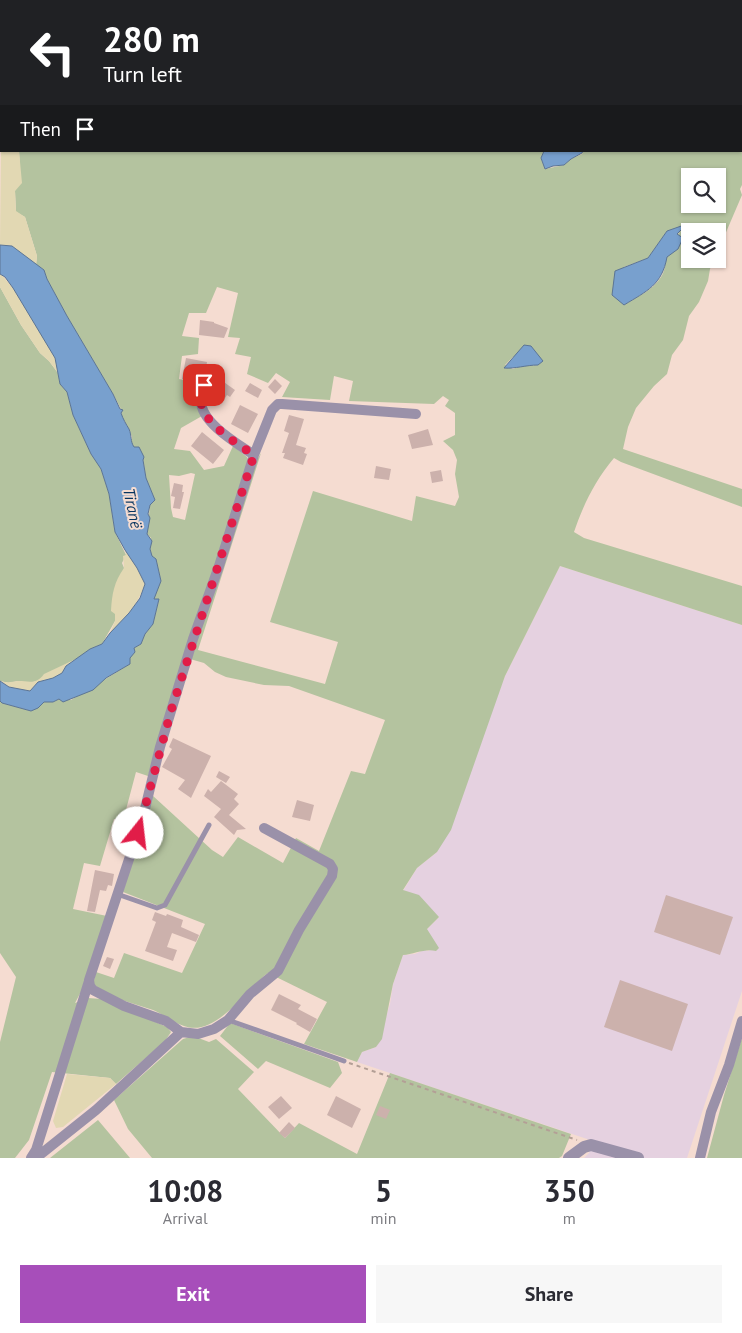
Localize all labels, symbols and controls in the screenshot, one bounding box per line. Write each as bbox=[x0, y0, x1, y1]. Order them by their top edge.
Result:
text: 280 m bbox=[103, 16, 200, 62]
icon: left bbox=[20, 20, 85, 85]
text: Turn left bbox=[103, 60, 182, 88]
icon: arrive bbox=[71, 115, 99, 143]
text: Then bbox=[20, 117, 61, 141]
map controls bbox=[681, 168, 726, 268]
button: search bbox=[681, 168, 726, 213]
button: layers bbox=[681, 223, 726, 268]
pin bbox=[183, 364, 225, 406]
icon: arrive bbox=[190, 371, 218, 399]
water label: Tiranë bbox=[119, 486, 147, 531]
position arrow bbox=[111, 806, 163, 858]
text: 10:08 bbox=[147, 1171, 223, 1210]
text: 5 bbox=[375, 1171, 392, 1210]
text: 350 bbox=[544, 1171, 595, 1210]
text: Arrival bbox=[163, 1208, 208, 1228]
text: min bbox=[371, 1208, 397, 1228]
text: m bbox=[563, 1208, 576, 1228]
button: Exit bbox=[20, 1265, 366, 1323]
button: Share bbox=[376, 1265, 722, 1323]

